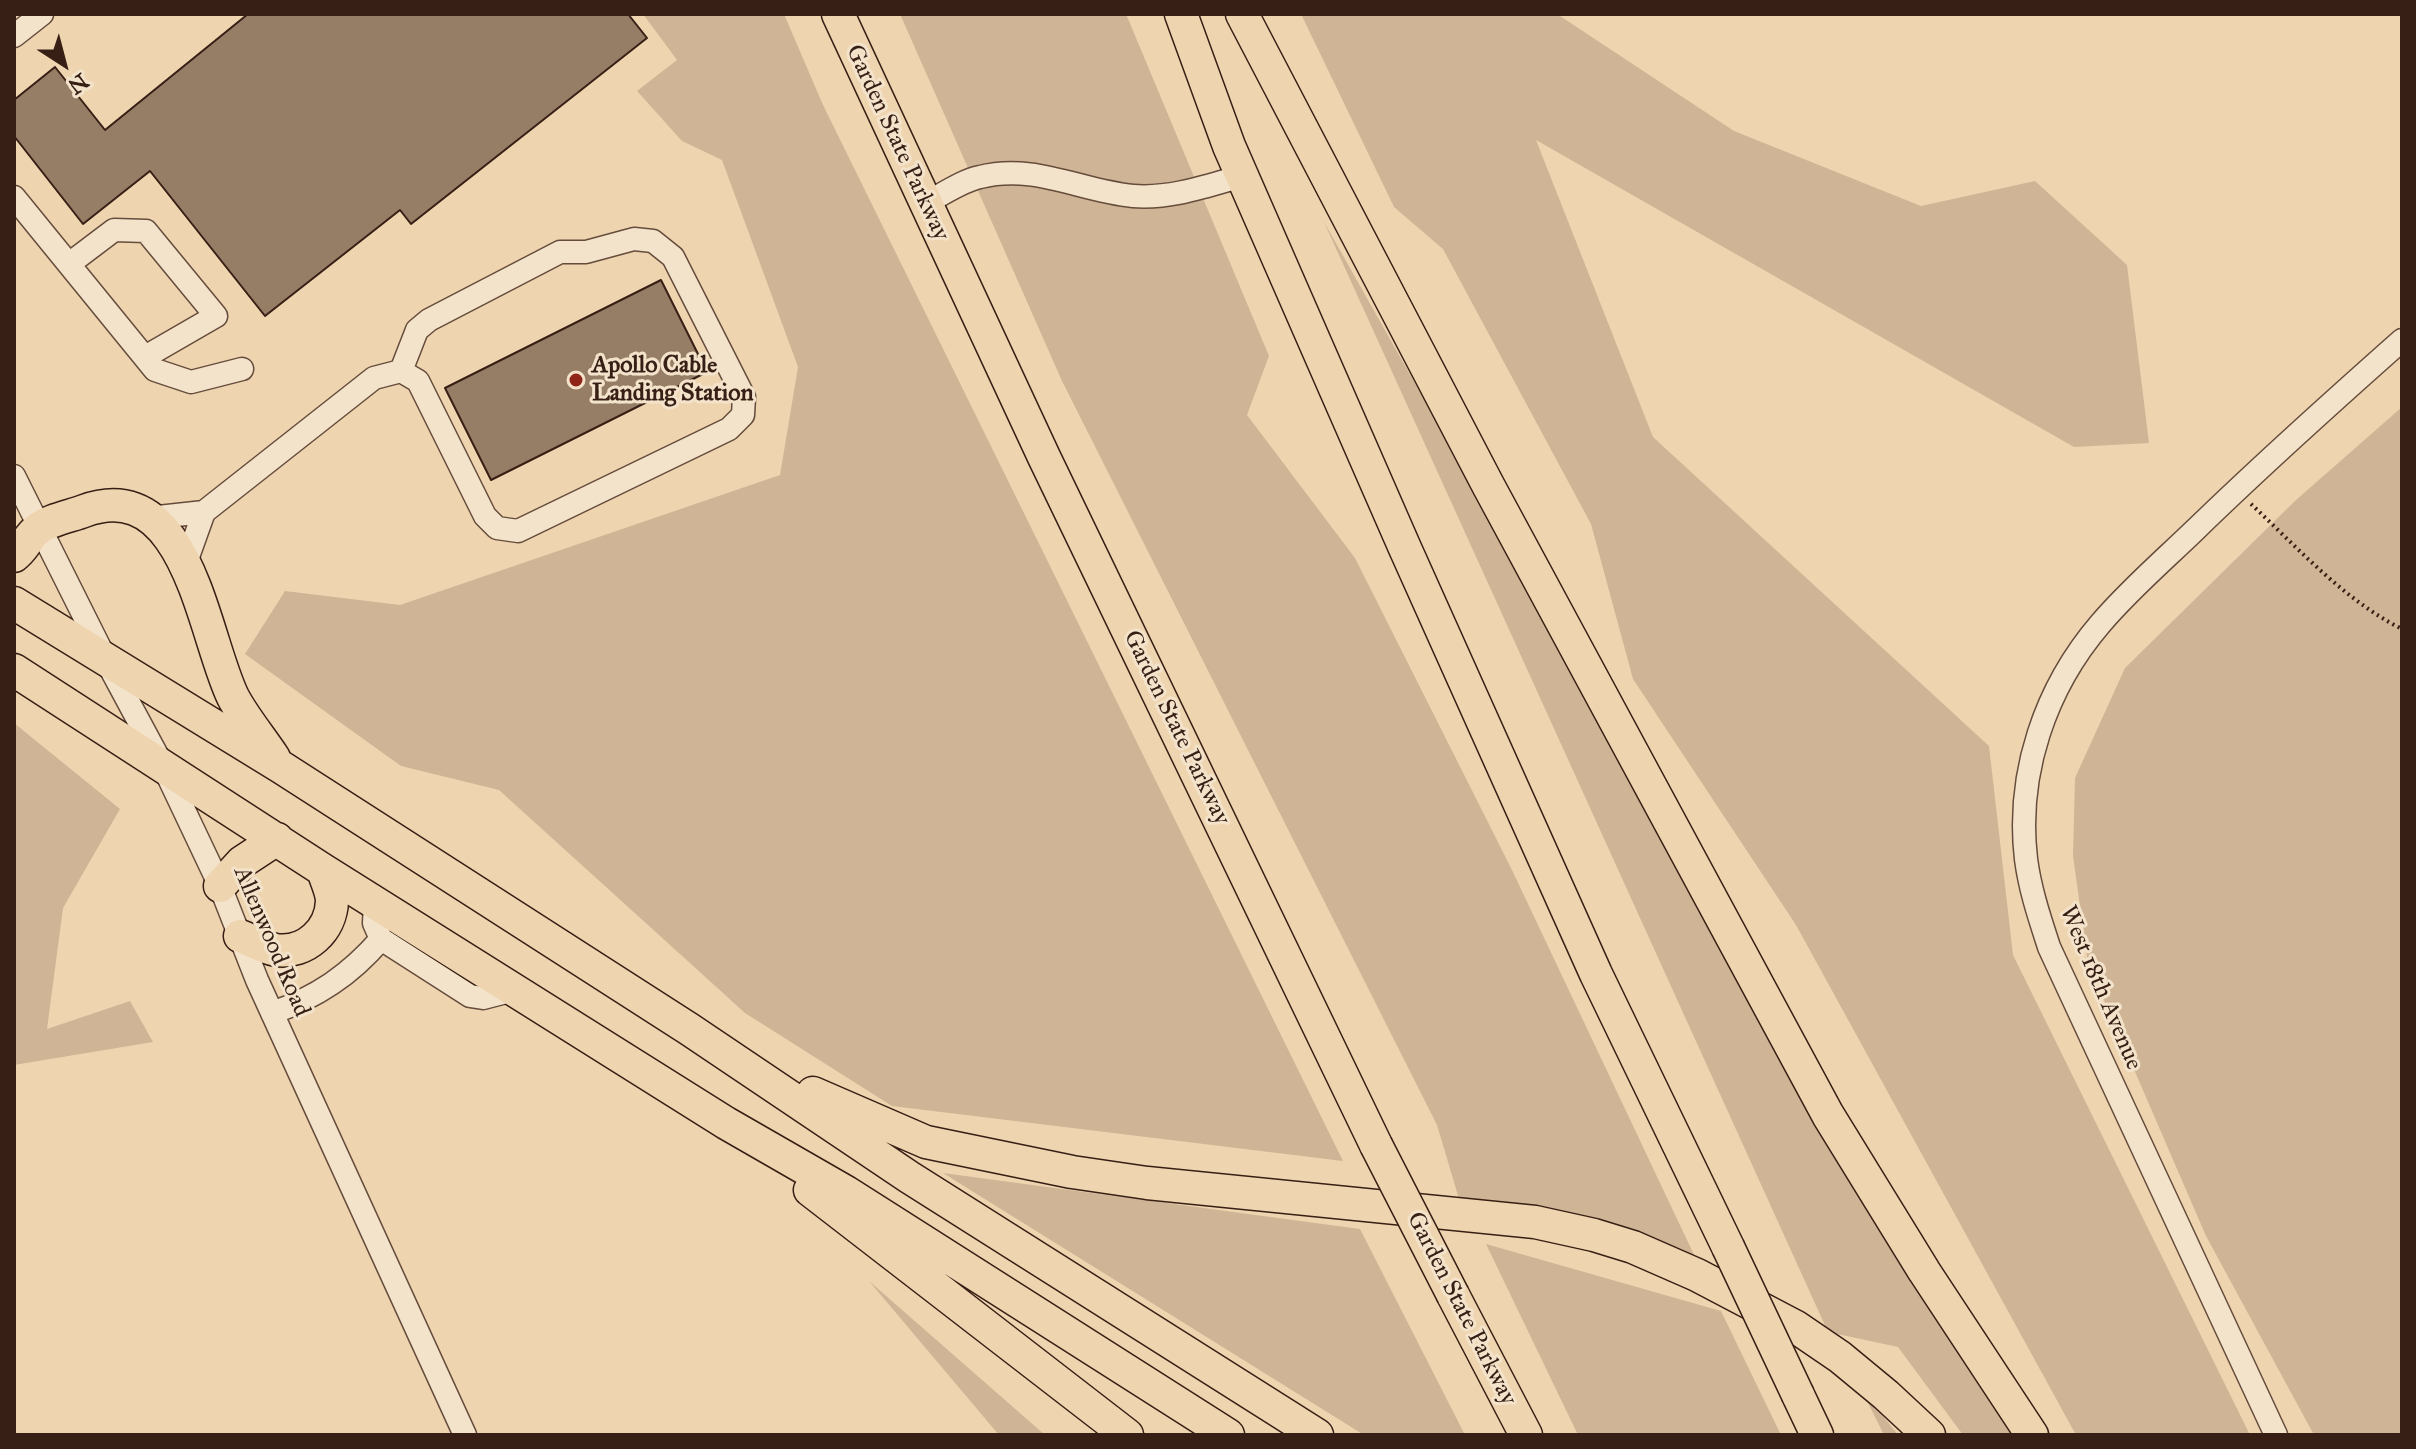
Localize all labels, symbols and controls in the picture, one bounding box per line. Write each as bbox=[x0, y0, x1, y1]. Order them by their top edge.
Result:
north arrow bbox=[24, 24, 104, 104]
street label: Garden State Parkway bbox=[839, 40, 955, 246]
text: N bbox=[63, 67, 94, 100]
place label: Apollo Cable Landing Station bbox=[592, 352, 754, 408]
marker: Apollo Cable Landing Station bbox=[567, 371, 585, 389]
street label: Garden State Parkway bbox=[1116, 626, 1236, 830]
street label: Allenwood Road bbox=[226, 863, 316, 1021]
street label: West 18th Avenue bbox=[2052, 902, 2148, 1074]
street label: Garden State Parkway bbox=[1400, 1208, 1522, 1410]

